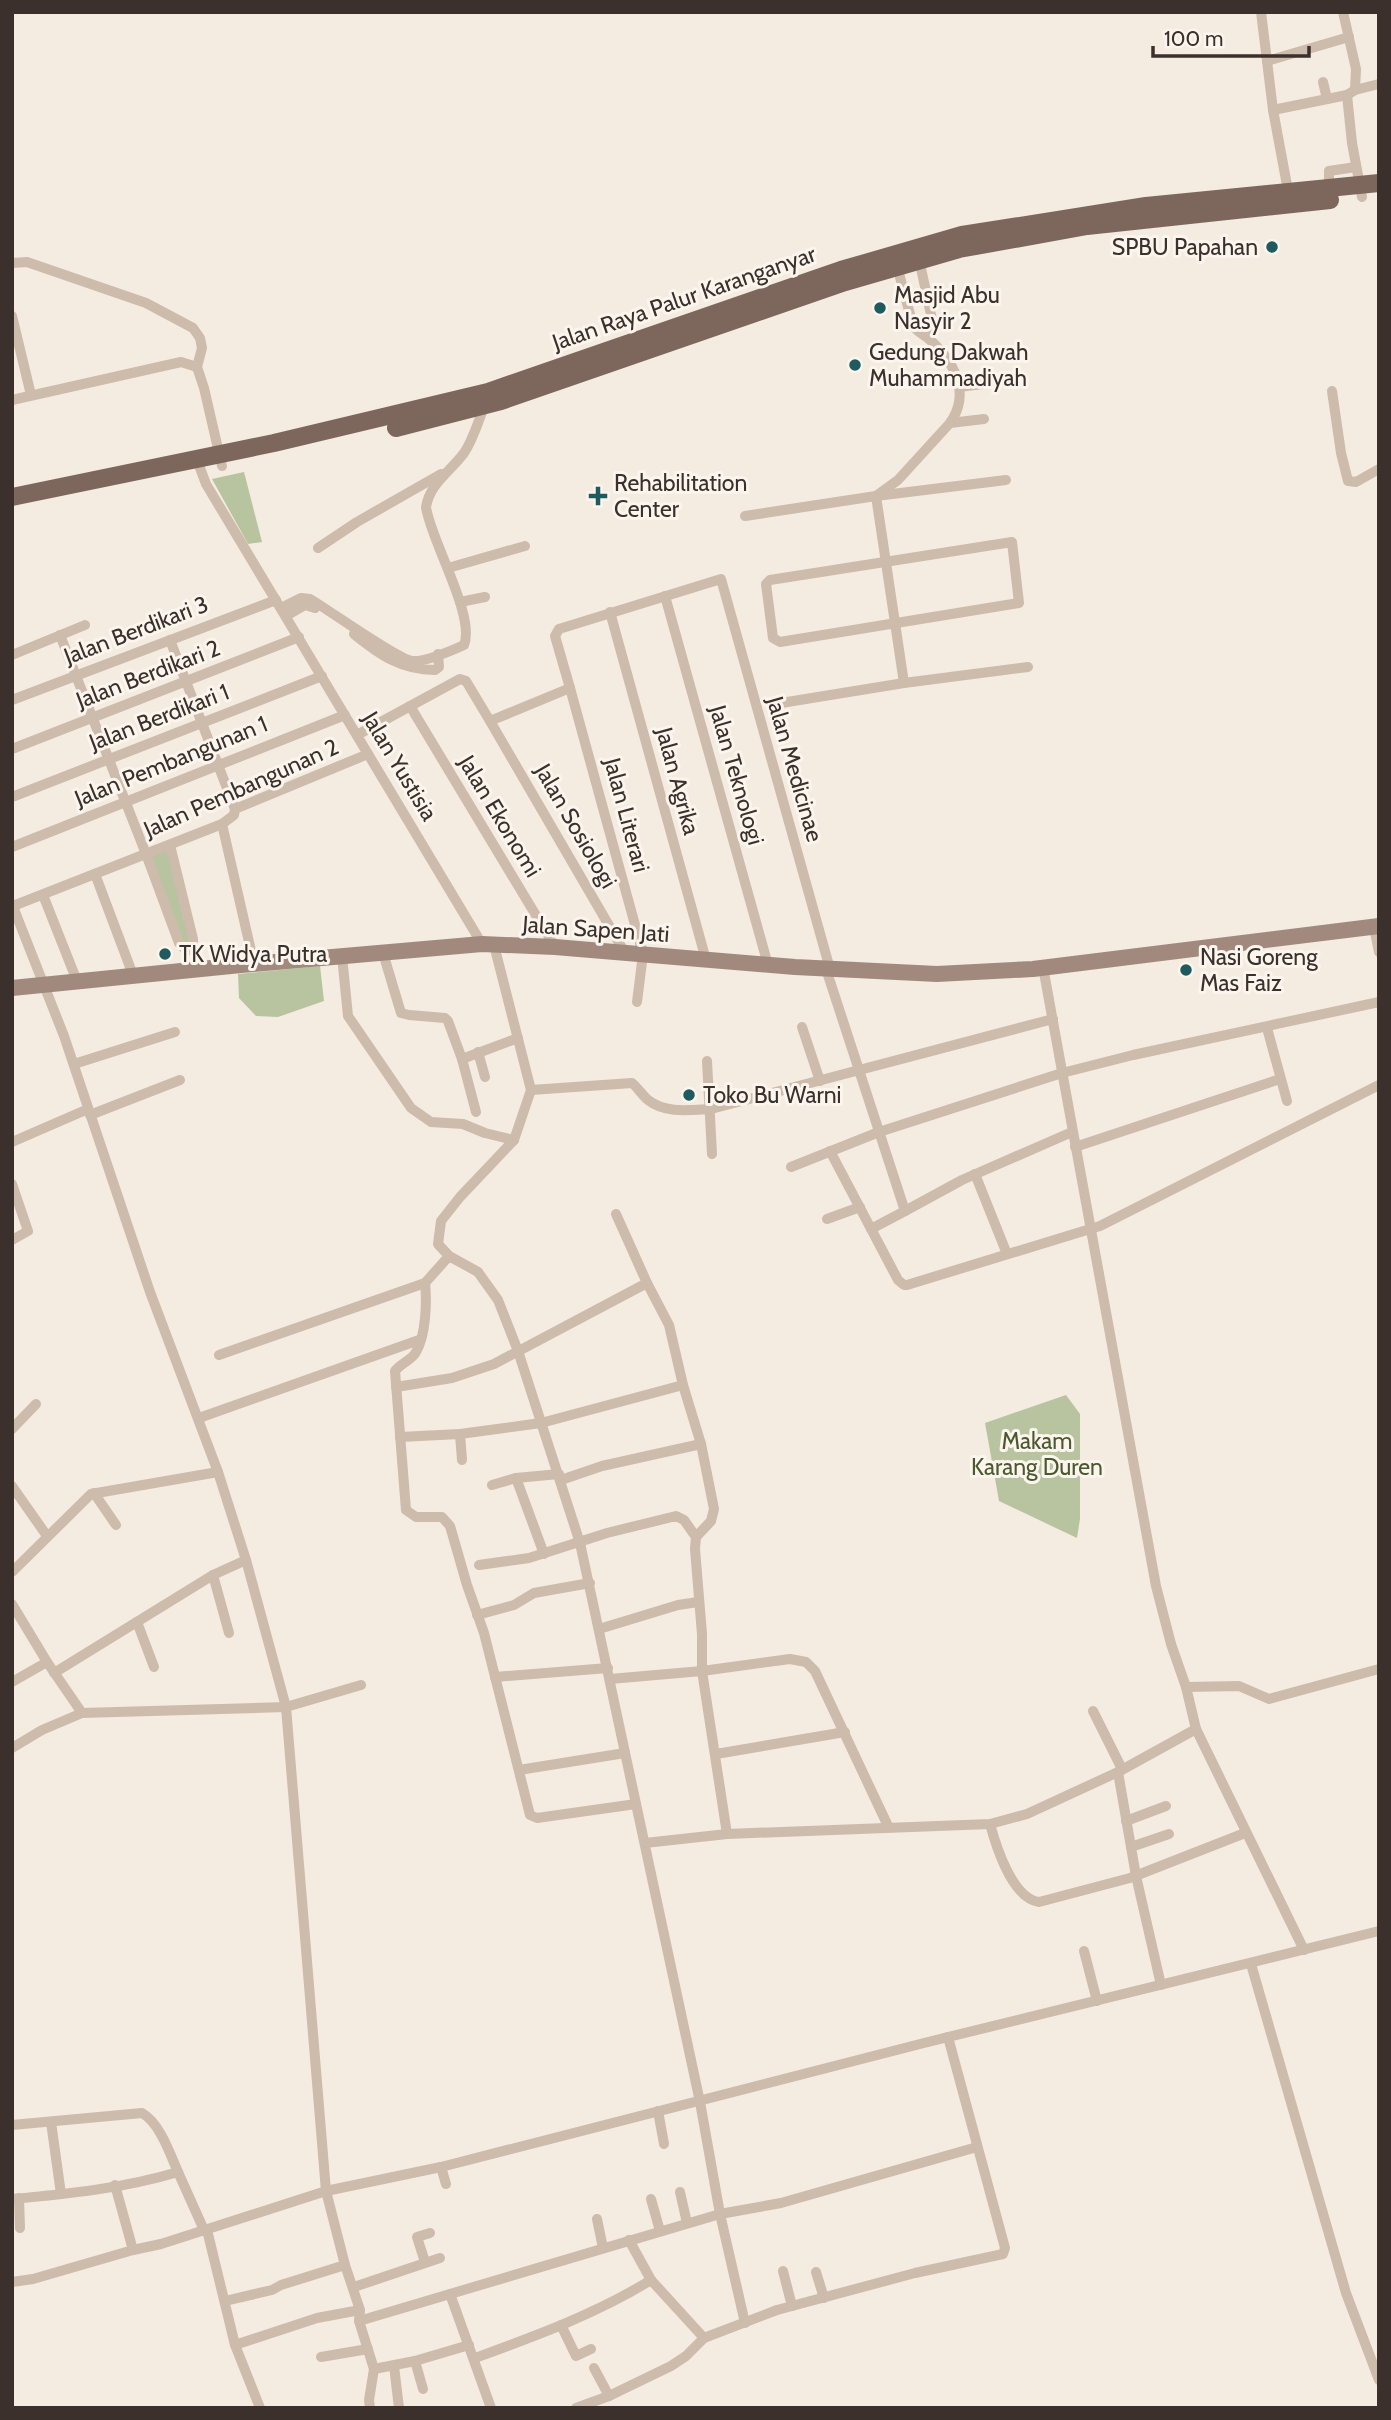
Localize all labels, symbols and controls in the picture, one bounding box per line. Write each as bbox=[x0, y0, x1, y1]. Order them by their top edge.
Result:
scale bar bbox=[1153, 14, 1309, 58]
text: 100 m bbox=[1164, 26, 1223, 51]
place label: SPBU Papahan bbox=[1112, 233, 1258, 261]
street label: Jalan Raya Palur Karanganyar bbox=[548, 239, 820, 357]
marker: SPBU Papahan bbox=[1264, 239, 1280, 255]
place label: Masjid Abu Nasyir 2 bbox=[894, 281, 1000, 335]
marker: Masjid Abu Nasyir 2 bbox=[872, 300, 888, 316]
place label: Gedung Dakwah Muhammadiyah bbox=[869, 338, 1028, 392]
marker: Gedung Dakwah Muhammadiyah bbox=[847, 357, 863, 373]
place label: Rehabilitation Center bbox=[614, 469, 747, 523]
marker: Rehabilitation Center bbox=[588, 486, 608, 506]
street label: Jalan Berdikari 3 bbox=[59, 590, 212, 671]
street label: Jalan Berdikari 2 bbox=[71, 634, 224, 715]
street label: Jalan Berdikari 1 bbox=[84, 678, 233, 757]
street label: Jalan Medicinae bbox=[761, 692, 829, 845]
street label: Jalan Teknologi bbox=[703, 701, 770, 848]
street label: Jalan Yustisia bbox=[356, 705, 444, 826]
street label: Jalan Pembangunan 1 bbox=[70, 710, 272, 813]
street label: Jalan Agrika bbox=[650, 723, 706, 838]
street label: Jalan Pembangunan 2 bbox=[138, 732, 343, 844]
street label: Jalan Ekonomi bbox=[452, 749, 547, 882]
street label: Jalan Literari bbox=[598, 754, 656, 875]
street label: Jalan Sosiologi bbox=[529, 758, 623, 893]
street label: Jalan Sapen Jati bbox=[521, 910, 670, 948]
place label: TK Widya Putra bbox=[179, 940, 327, 968]
place label: Nasi Goreng Mas Faiz bbox=[1200, 943, 1318, 997]
marker: TK Widya Putra bbox=[157, 946, 173, 962]
marker: Nasi Goreng Mas Faiz bbox=[1178, 962, 1194, 978]
place label: Toko Bu Warni bbox=[703, 1081, 841, 1109]
marker: Toko Bu Warni bbox=[681, 1087, 697, 1103]
park label: Makam Karang Duren bbox=[971, 1427, 1103, 1481]

